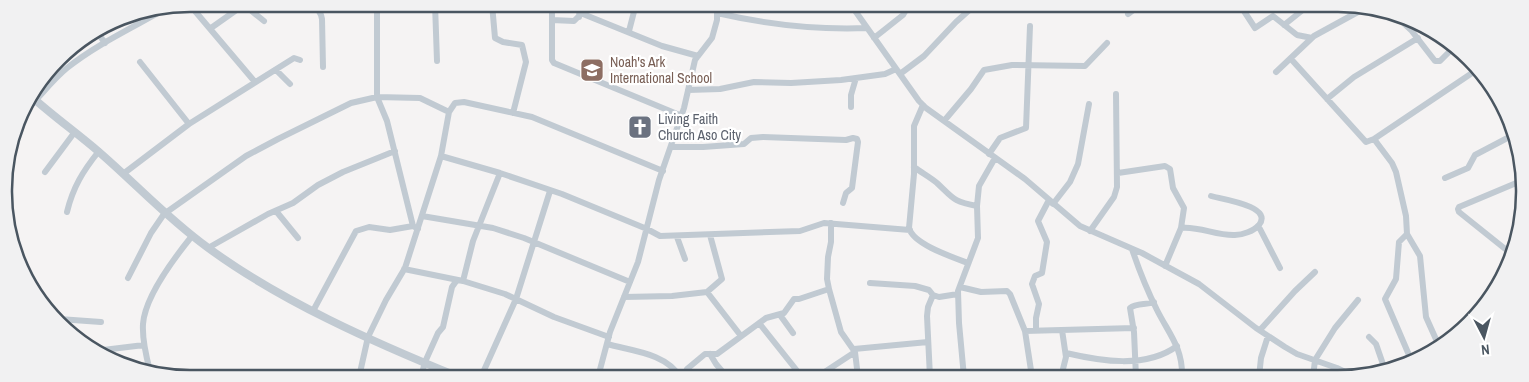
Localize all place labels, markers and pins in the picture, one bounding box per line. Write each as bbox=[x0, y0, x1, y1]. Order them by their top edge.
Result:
place label: Noah's Ark International School bbox=[610, 53, 712, 87]
school or university icon: Noah's Ark International School bbox=[579, 57, 605, 83]
place label: Living Faith Church Aso City bbox=[658, 110, 741, 144]
church icon: Living Faith Church Aso City bbox=[627, 114, 653, 140]

